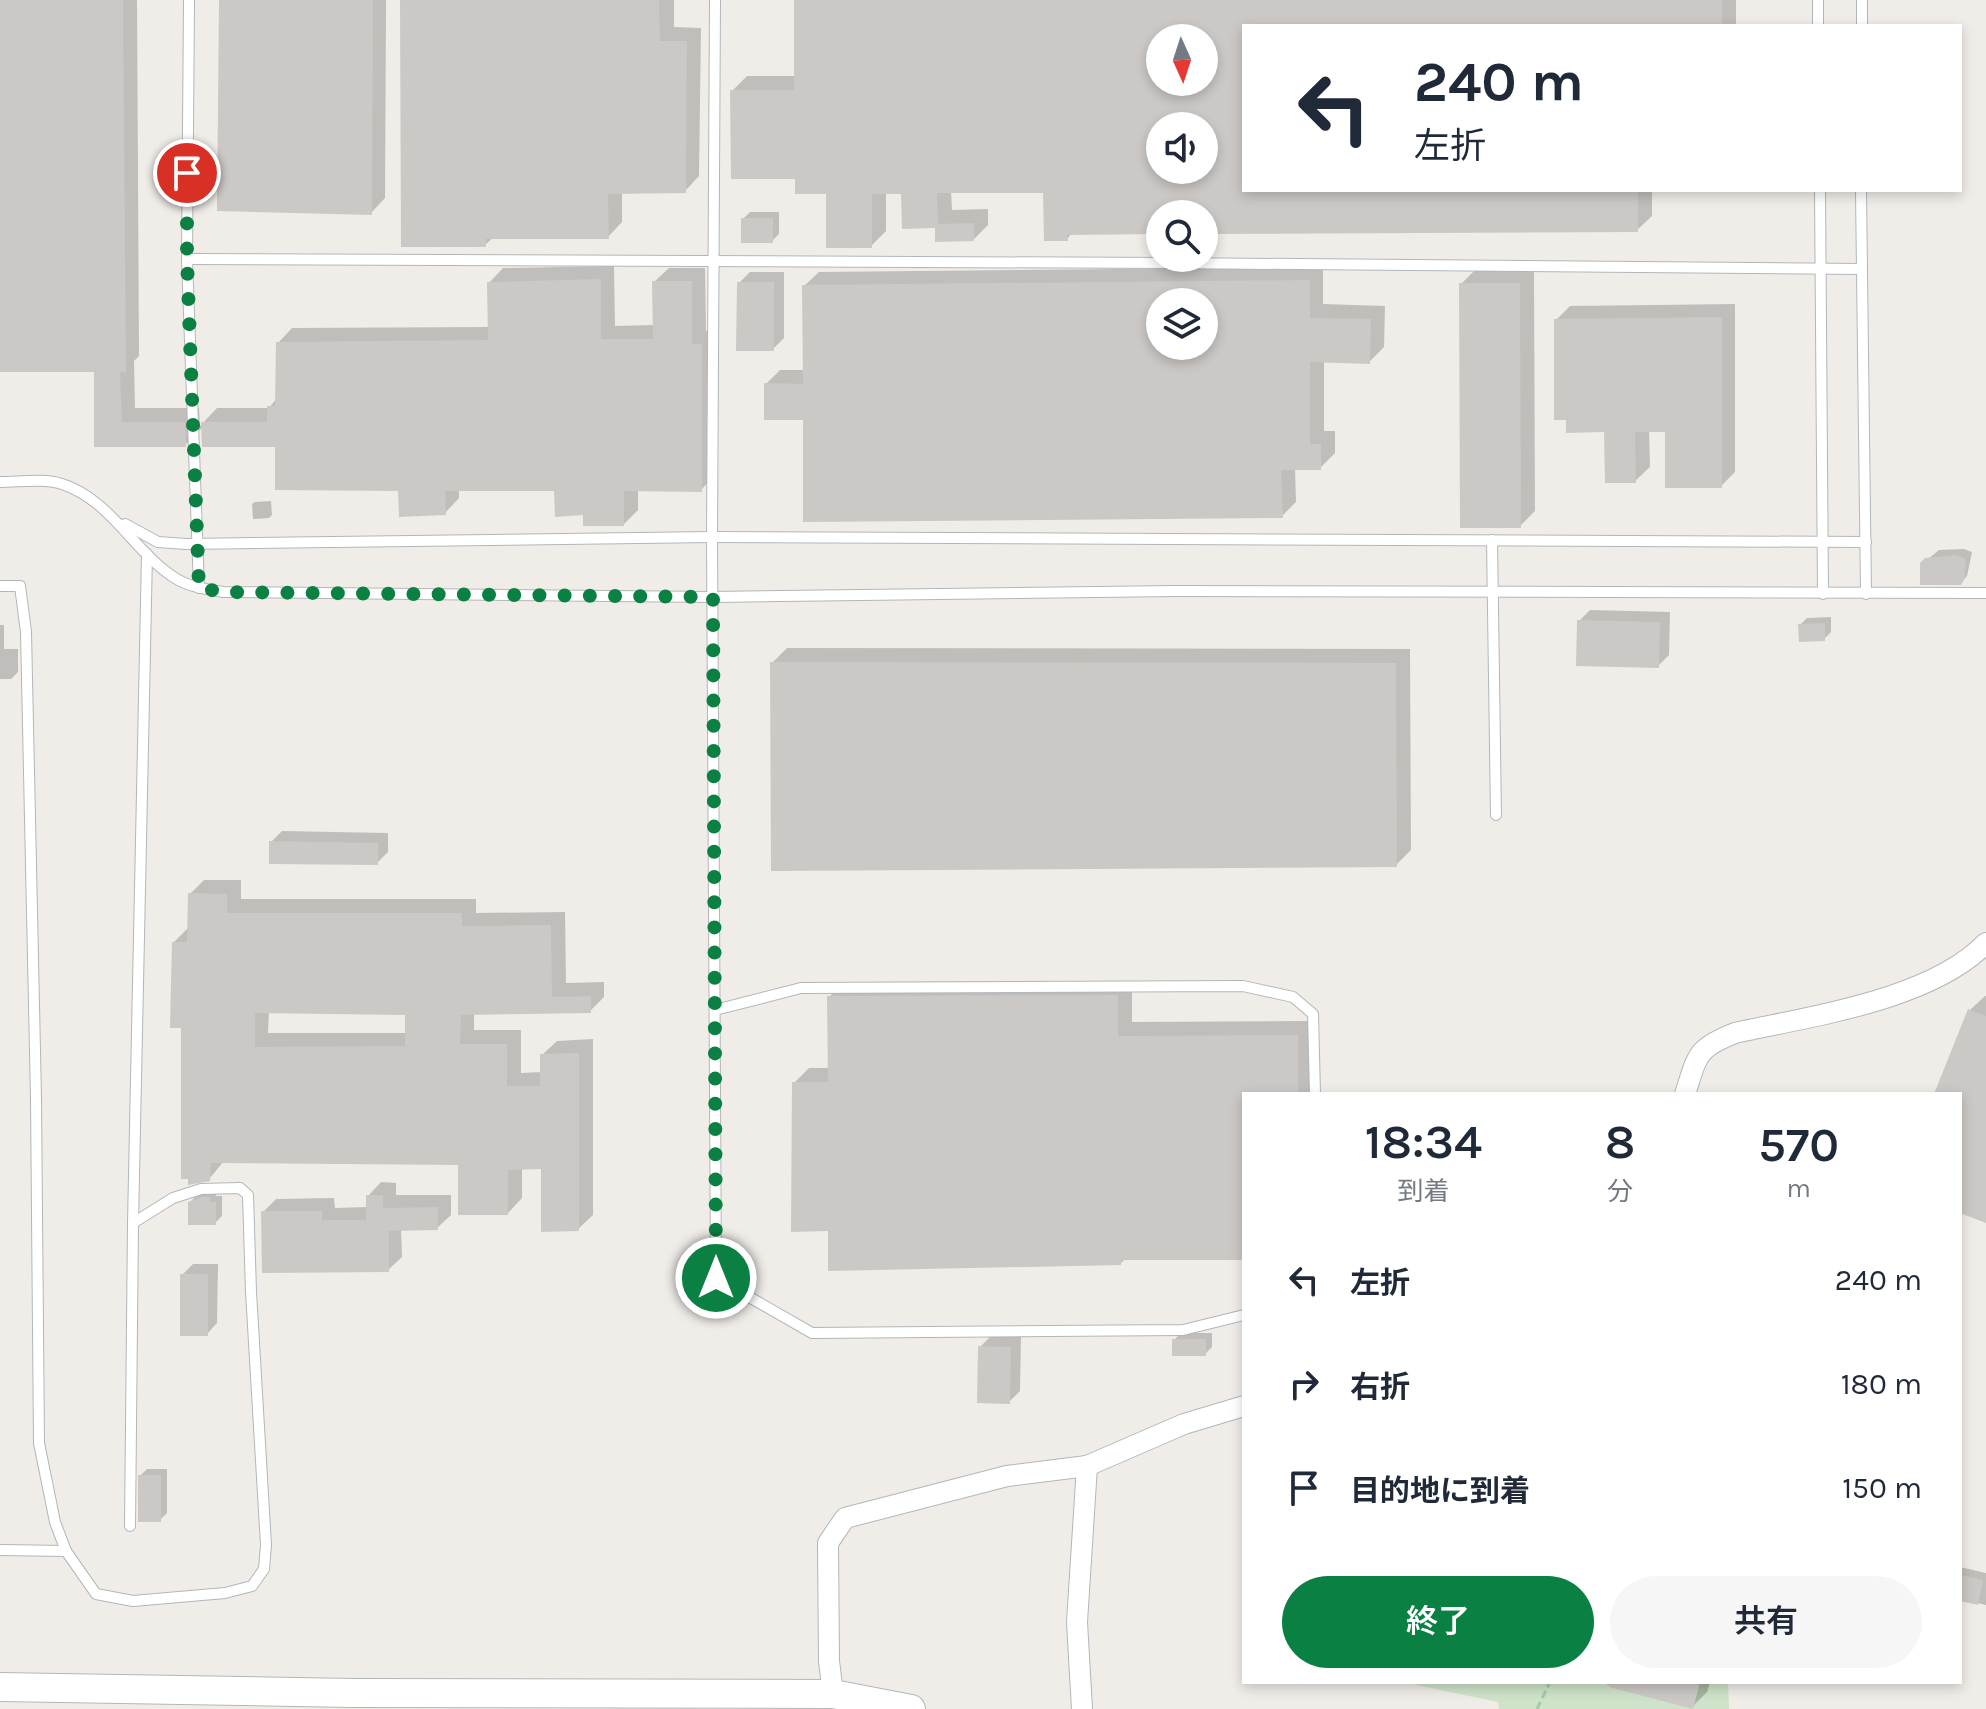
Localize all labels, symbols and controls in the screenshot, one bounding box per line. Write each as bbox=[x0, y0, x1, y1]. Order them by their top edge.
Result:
north arrow bbox=[1146, 24, 1218, 96]
map controls bbox=[1146, 24, 1218, 360]
text: 240 m bbox=[1414, 49, 1584, 114]
icon: left bbox=[1282, 56, 1386, 160]
button: sound bbox=[1146, 112, 1218, 184]
text: 左折 bbox=[1414, 125, 1486, 167]
pin bbox=[153, 139, 221, 207]
icon: arrive bbox=[165, 151, 209, 195]
button: search bbox=[1146, 200, 1218, 272]
button: layers bbox=[1146, 288, 1218, 360]
text: 18:34 bbox=[1365, 1114, 1482, 1170]
text: 8 bbox=[1605, 1114, 1635, 1170]
text: 570 bbox=[1758, 1117, 1839, 1173]
text: m bbox=[1787, 1173, 1811, 1204]
text: 到着 bbox=[1397, 1176, 1449, 1207]
text: 分 bbox=[1607, 1176, 1633, 1207]
position arrow bbox=[674, 1236, 758, 1320]
icon: left bbox=[1282, 1258, 1326, 1302]
text: 240 m bbox=[1835, 1262, 1922, 1298]
text: 左折 bbox=[1350, 1265, 1410, 1301]
icon: right bbox=[1282, 1362, 1326, 1406]
text: 180 m bbox=[1841, 1366, 1922, 1402]
text: 右折 bbox=[1350, 1369, 1410, 1405]
icon: arrive bbox=[1282, 1466, 1326, 1510]
text: 150 m bbox=[1842, 1470, 1922, 1506]
text: 目的地に到着 bbox=[1350, 1473, 1530, 1509]
button: 終了 bbox=[1282, 1576, 1594, 1668]
button: 共有 bbox=[1610, 1576, 1922, 1668]

